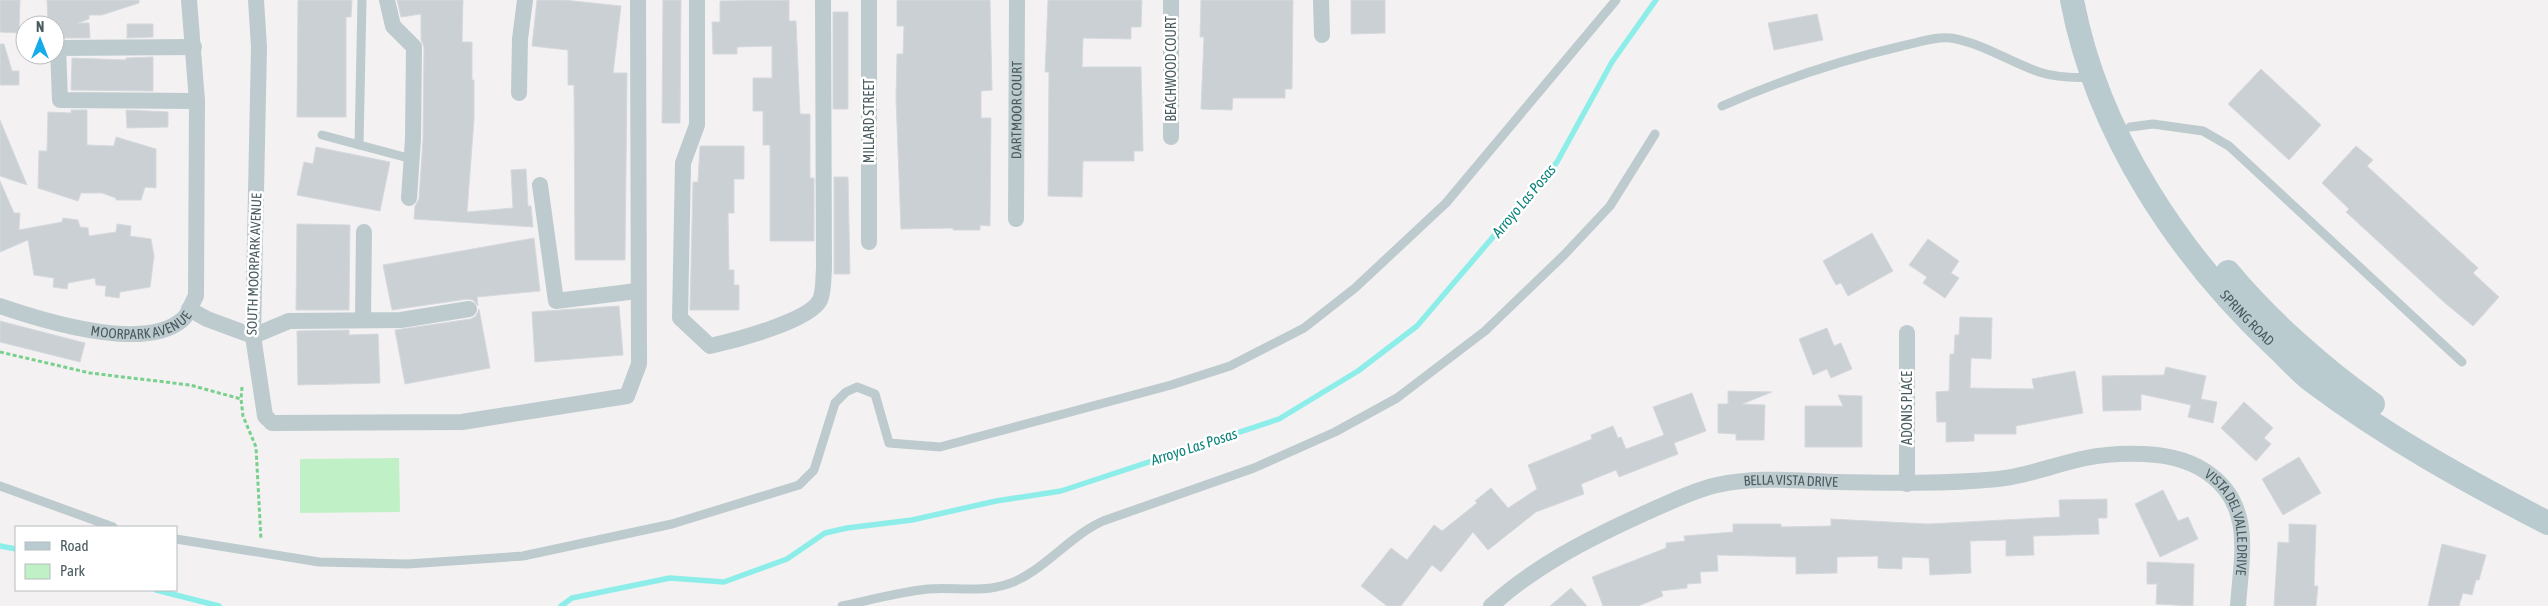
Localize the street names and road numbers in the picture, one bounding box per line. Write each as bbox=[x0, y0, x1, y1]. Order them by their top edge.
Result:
street label: BEACHWOOD COURT bbox=[1163, 16, 1179, 122]
street label: DARTMOOR COURT bbox=[1008, 61, 1025, 159]
street label: MILLARD STREET bbox=[861, 79, 877, 163]
street label: SOUTH MOORPARK AVENUE bbox=[244, 193, 264, 335]
street label: SPRING ROAD bbox=[2217, 287, 2278, 349]
street label: MOORPARK AVENUE bbox=[90, 308, 195, 342]
street label: ADONIS PLACE bbox=[1899, 371, 1915, 445]
street label: VISTA DEL VALLE DRIVE bbox=[2202, 465, 2250, 576]
street label: BELLA VISTA DRIVE bbox=[1743, 472, 1838, 490]

